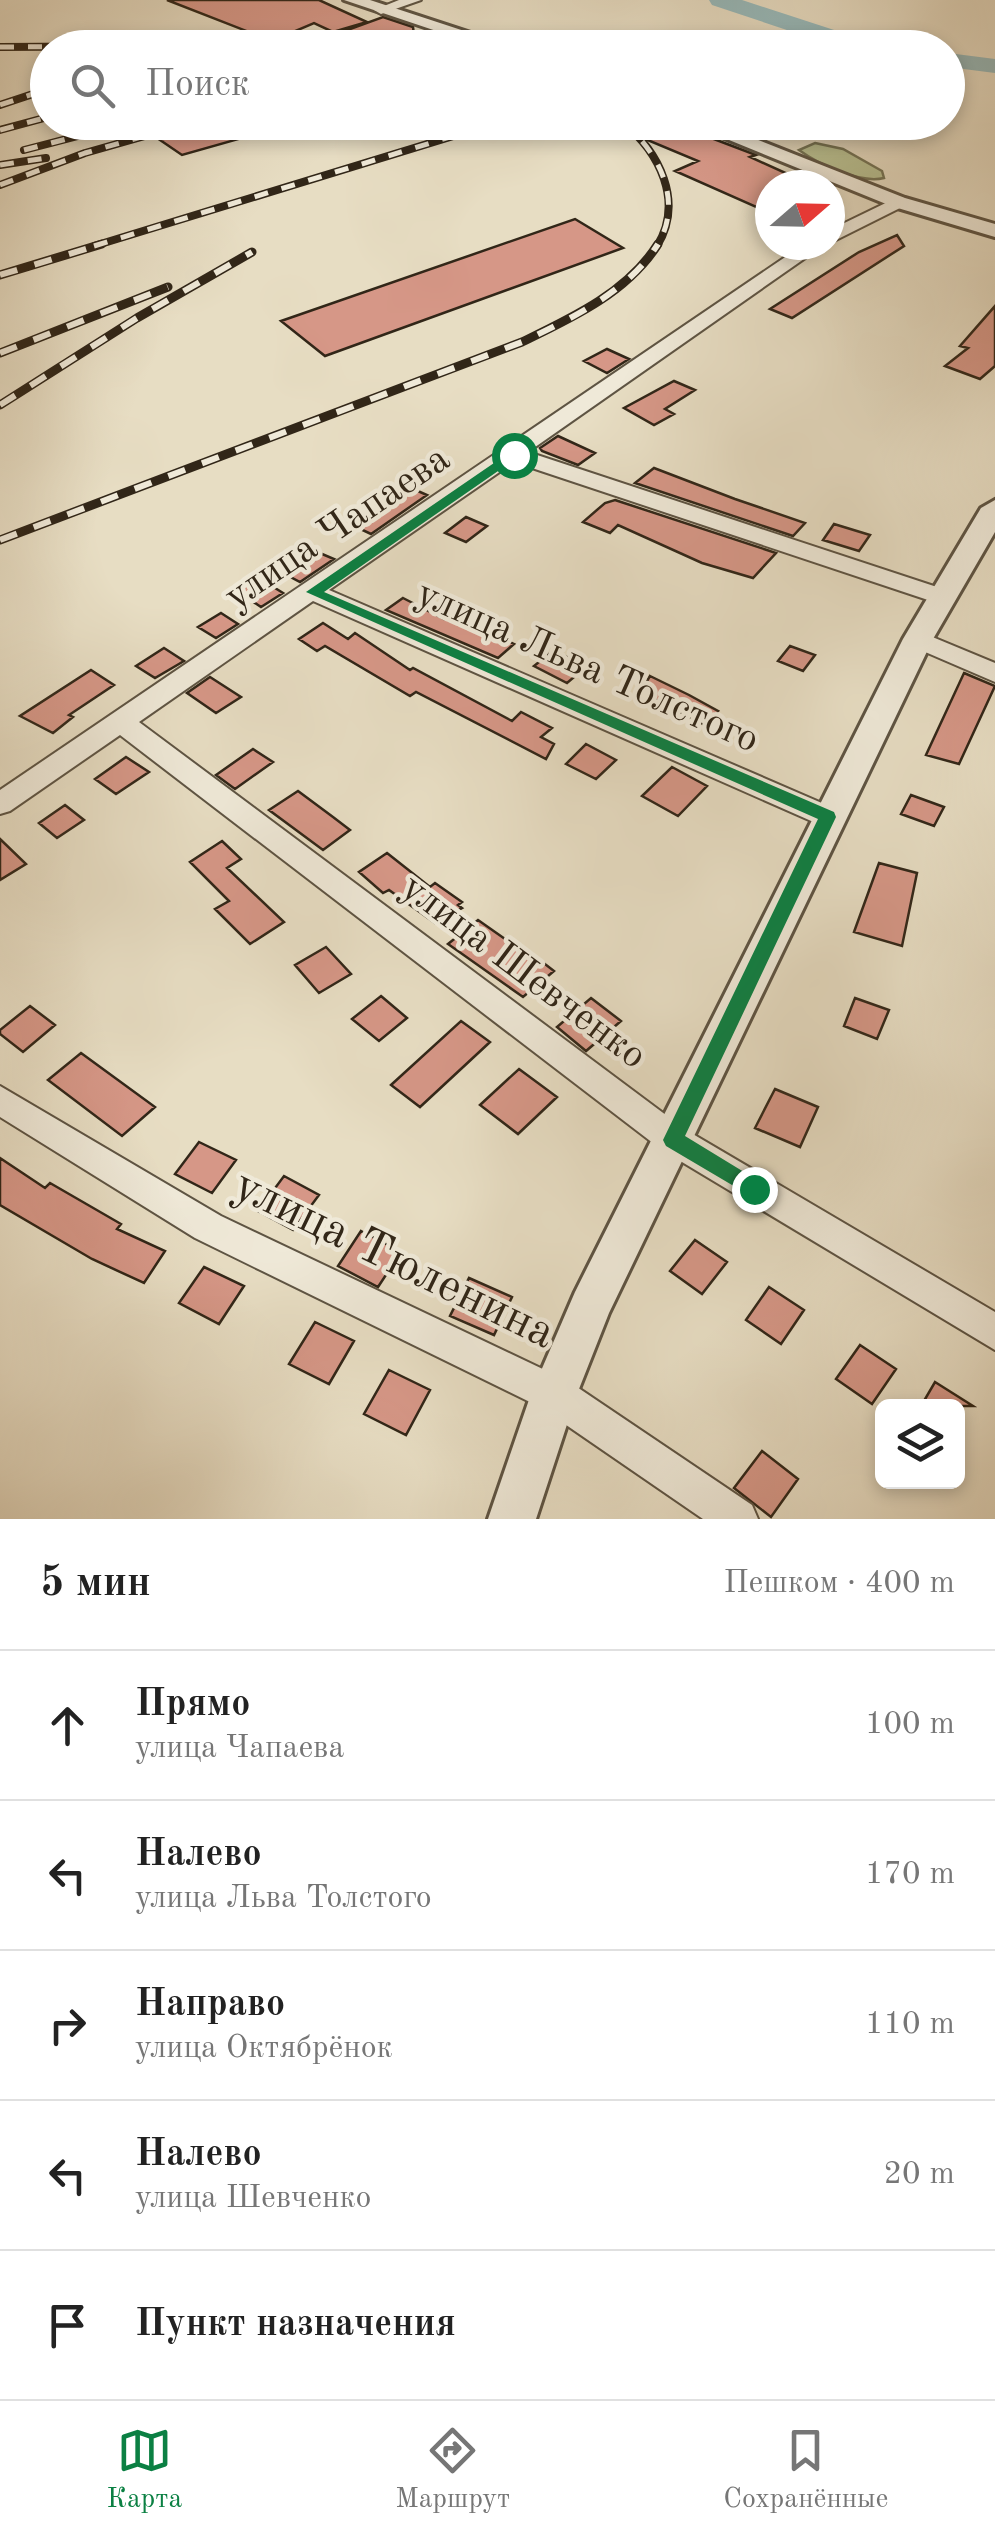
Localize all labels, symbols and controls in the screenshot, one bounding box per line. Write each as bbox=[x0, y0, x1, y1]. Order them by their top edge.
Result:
search box bbox=[30, 30, 965, 140]
icon: search bbox=[65, 58, 120, 113]
text: Поиск bbox=[145, 66, 250, 104]
north arrow bbox=[755, 170, 845, 260]
route start bbox=[492, 433, 538, 479]
street label: улица Чапаева bbox=[218, 439, 458, 619]
street label: улица Льва Толстого bbox=[410, 574, 764, 762]
street label: улица Шевченко bbox=[393, 868, 653, 1078]
street label: улица Тюленина bbox=[226, 1162, 562, 1358]
route end bbox=[732, 1167, 778, 1213]
map controls bbox=[875, 1399, 965, 1489]
button: layers bbox=[875, 1399, 965, 1489]
text: 5 мин bbox=[40, 1563, 151, 1605]
text: Пешком · 400 m bbox=[723, 1568, 955, 1600]
text: Прямо bbox=[135, 1686, 250, 1724]
icon: ahead bbox=[40, 1698, 95, 1753]
text: 100 m bbox=[865, 1709, 955, 1741]
text: улица Чапаева bbox=[135, 1733, 344, 1765]
text: Налево bbox=[135, 1836, 262, 1874]
icon: left bbox=[40, 1848, 95, 1903]
text: 170 m bbox=[865, 1859, 955, 1891]
text: улица Льва Толстого bbox=[135, 1883, 432, 1915]
text: Направо bbox=[135, 1986, 285, 2024]
icon: right bbox=[40, 1998, 95, 2053]
text: 110 m bbox=[865, 2009, 955, 2041]
text: улица Октябрёнок bbox=[135, 2033, 393, 2065]
text: Налево bbox=[135, 2136, 262, 2174]
icon: left bbox=[40, 2148, 95, 2203]
text: 20 m bbox=[884, 2159, 955, 2191]
text: улица Шевченко bbox=[135, 2183, 371, 2215]
icon: arrive bbox=[40, 2298, 95, 2353]
text: Пункт назначения bbox=[135, 2306, 456, 2344]
tab: Карта bbox=[107, 2423, 182, 2518]
tab: Маршрут bbox=[395, 2423, 510, 2518]
tab: Сохранённые bbox=[723, 2423, 888, 2518]

